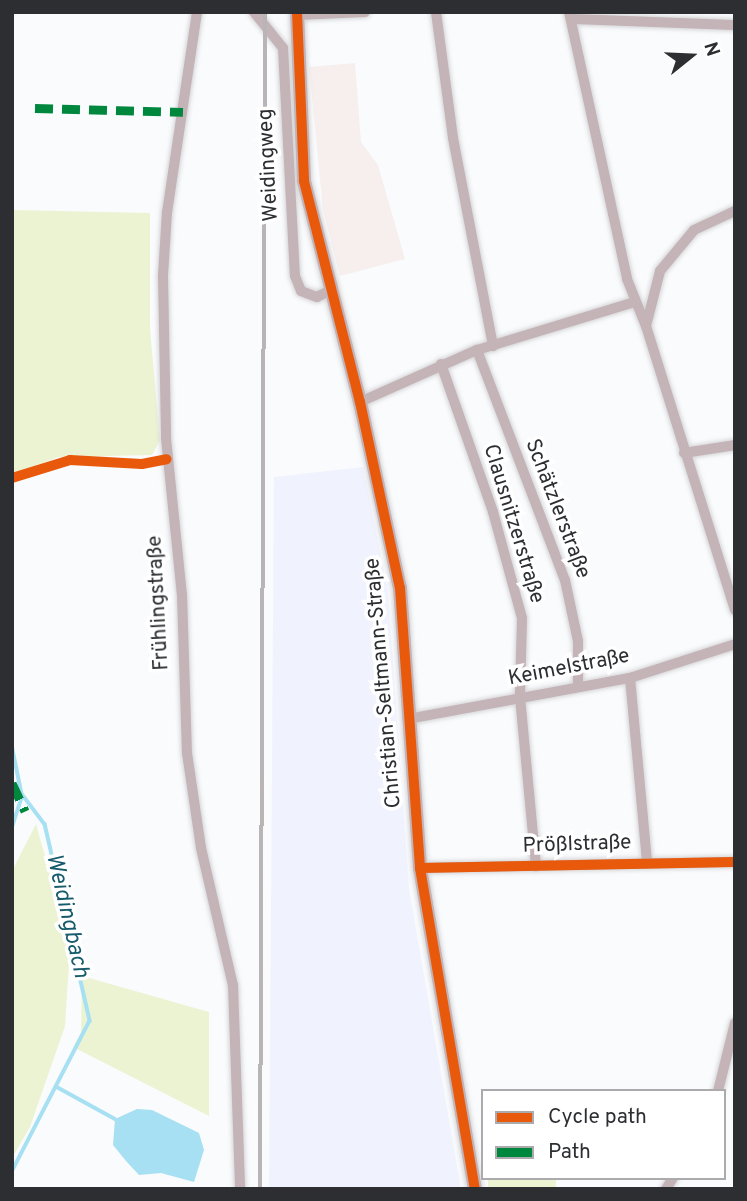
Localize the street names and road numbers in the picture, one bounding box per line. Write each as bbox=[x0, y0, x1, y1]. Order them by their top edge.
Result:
street label: Weidingweg bbox=[253, 108, 285, 222]
street label: Schätzlerstraße bbox=[519, 436, 595, 582]
street label: Clausnitzerstraße bbox=[477, 441, 549, 607]
street label: Frühlingstraße bbox=[143, 535, 175, 671]
street label: Christian-Seltmann-Straße bbox=[360, 557, 408, 809]
street label: Keimelstraße bbox=[506, 644, 632, 692]
street label: Prößlstraße bbox=[522, 831, 632, 859]

